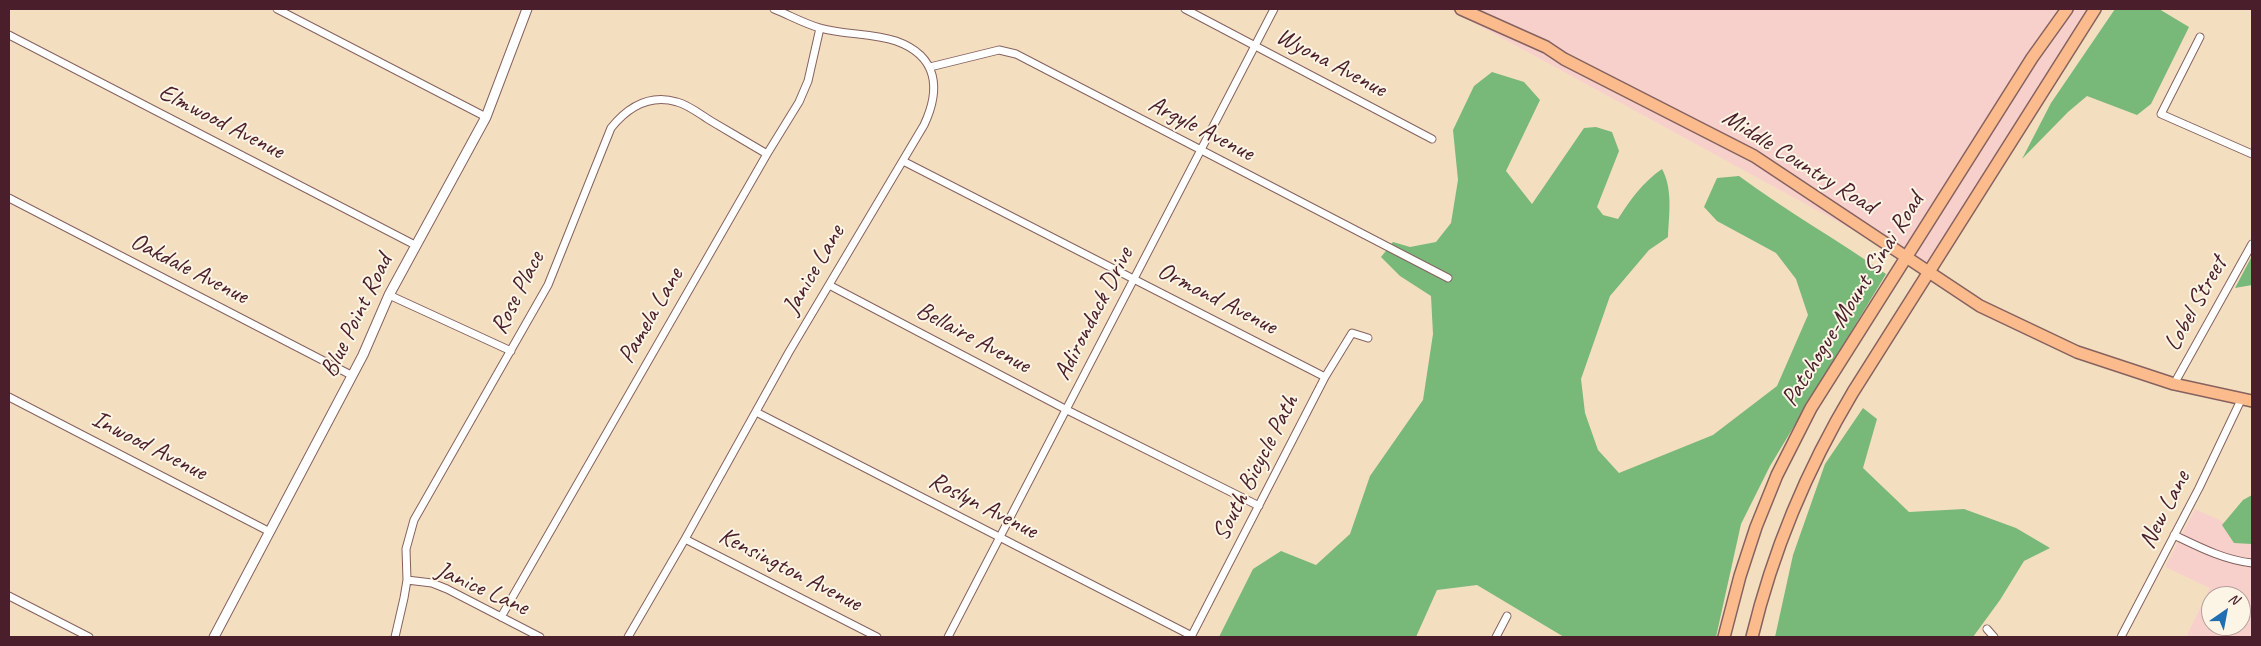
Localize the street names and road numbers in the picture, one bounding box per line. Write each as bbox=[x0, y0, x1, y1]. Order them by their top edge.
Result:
street label: Wyona Avenue bbox=[1271, 21, 1391, 105]
street label: Elmwood Avenue bbox=[153, 78, 289, 166]
street label: Argyle Avenue bbox=[1143, 90, 1259, 168]
street label: Middle Country Road bbox=[1717, 103, 1881, 221]
street label: Patchogue-Mount Sinai Road bbox=[1775, 188, 1931, 412]
street label: Janice Lane bbox=[776, 220, 852, 320]
street label: Oakdale Avenue bbox=[125, 227, 253, 311]
street label: Adirondack Drive bbox=[1048, 243, 1140, 385]
street label: Rose Place bbox=[485, 247, 551, 339]
street label: Blue Point Road bbox=[314, 250, 400, 382]
street label: Lobel Street bbox=[2158, 252, 2234, 356]
street label: Ormond Avenue bbox=[1152, 256, 1282, 342]
street label: Pamela Lane bbox=[612, 263, 690, 369]
street label: Bellaire Avenue bbox=[911, 295, 1035, 381]
street label: South Bicycle Path bbox=[1206, 390, 1306, 546]
street label: Inwood Avenue bbox=[87, 404, 211, 488]
street label: Roslyn Avenue bbox=[924, 466, 1042, 546]
street label: New Lane bbox=[2133, 466, 2197, 554]
street label: Kensington Avenue bbox=[714, 521, 866, 619]
street label: Janice Lane bbox=[431, 555, 533, 623]

